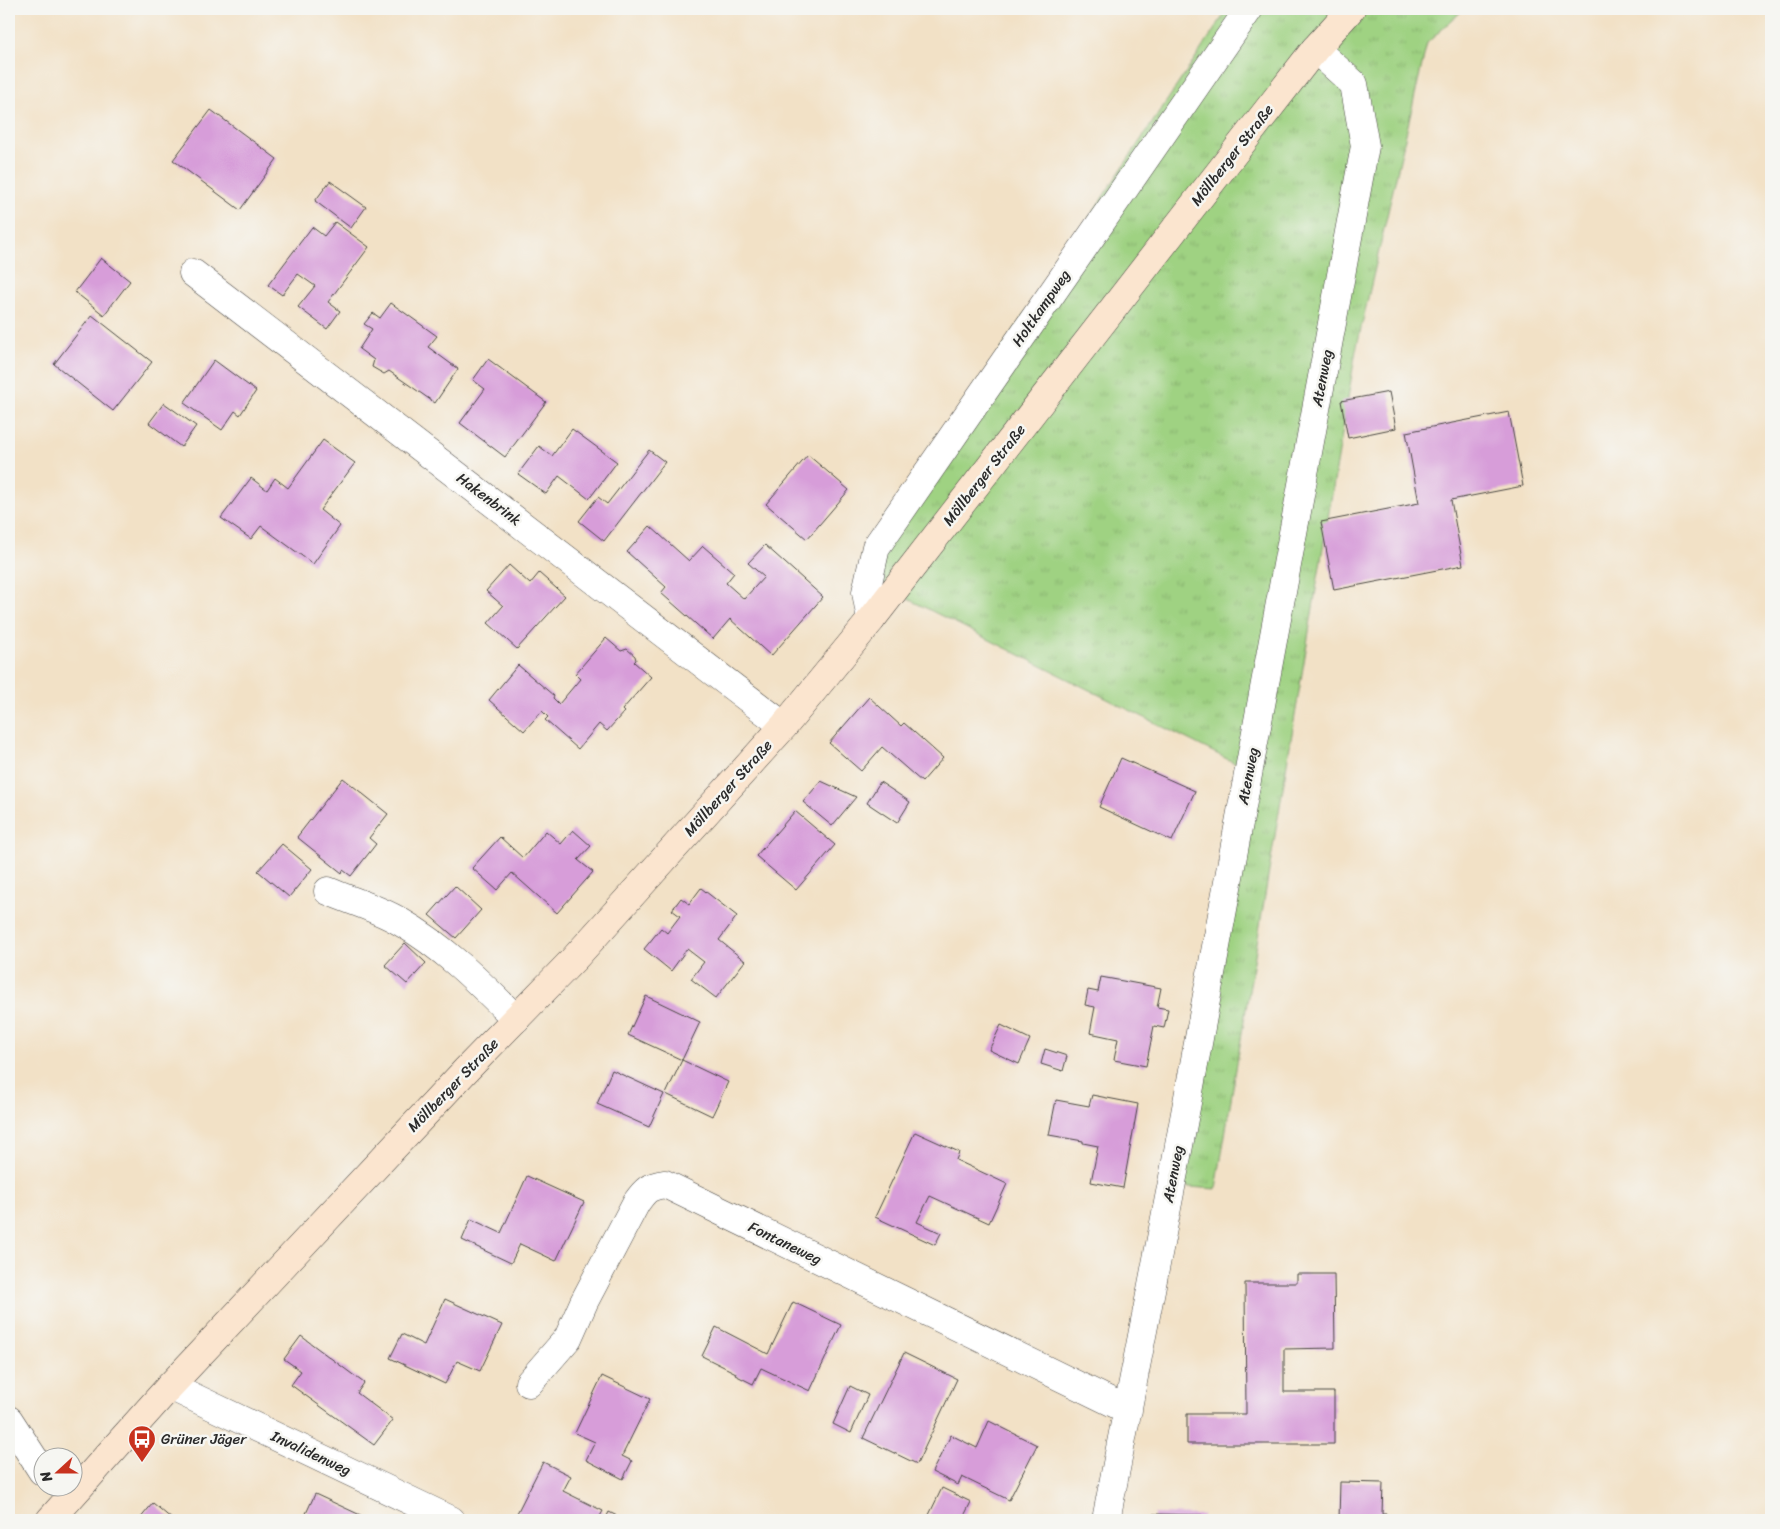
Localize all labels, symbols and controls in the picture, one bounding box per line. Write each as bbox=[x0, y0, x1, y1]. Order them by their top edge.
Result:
street label: Möllberger Straße bbox=[1184, 98, 1280, 212]
street label: Holtkampweg bbox=[1005, 264, 1077, 352]
street label: Atenweg bbox=[1304, 347, 1340, 410]
street label: Möllberger Straße bbox=[936, 418, 1032, 532]
street label: Hakenbrink bbox=[451, 466, 527, 532]
street label: Möllberger Straße bbox=[677, 733, 779, 843]
street label: Atenweg bbox=[1230, 745, 1266, 808]
street label: Möllberger Straße bbox=[401, 1031, 505, 1138]
street label: Atenweg bbox=[1155, 1143, 1191, 1206]
street label: Fontaneweg bbox=[744, 1214, 827, 1272]
street label: Invalidenweg bbox=[266, 1423, 356, 1483]
bus stop icon: Grüner Jäger bbox=[127, 1424, 157, 1463]
place label: Grüner Jäger bbox=[161, 1426, 247, 1452]
north arrow bbox=[32, 1446, 82, 1496]
text: N bbox=[33, 1467, 60, 1486]

